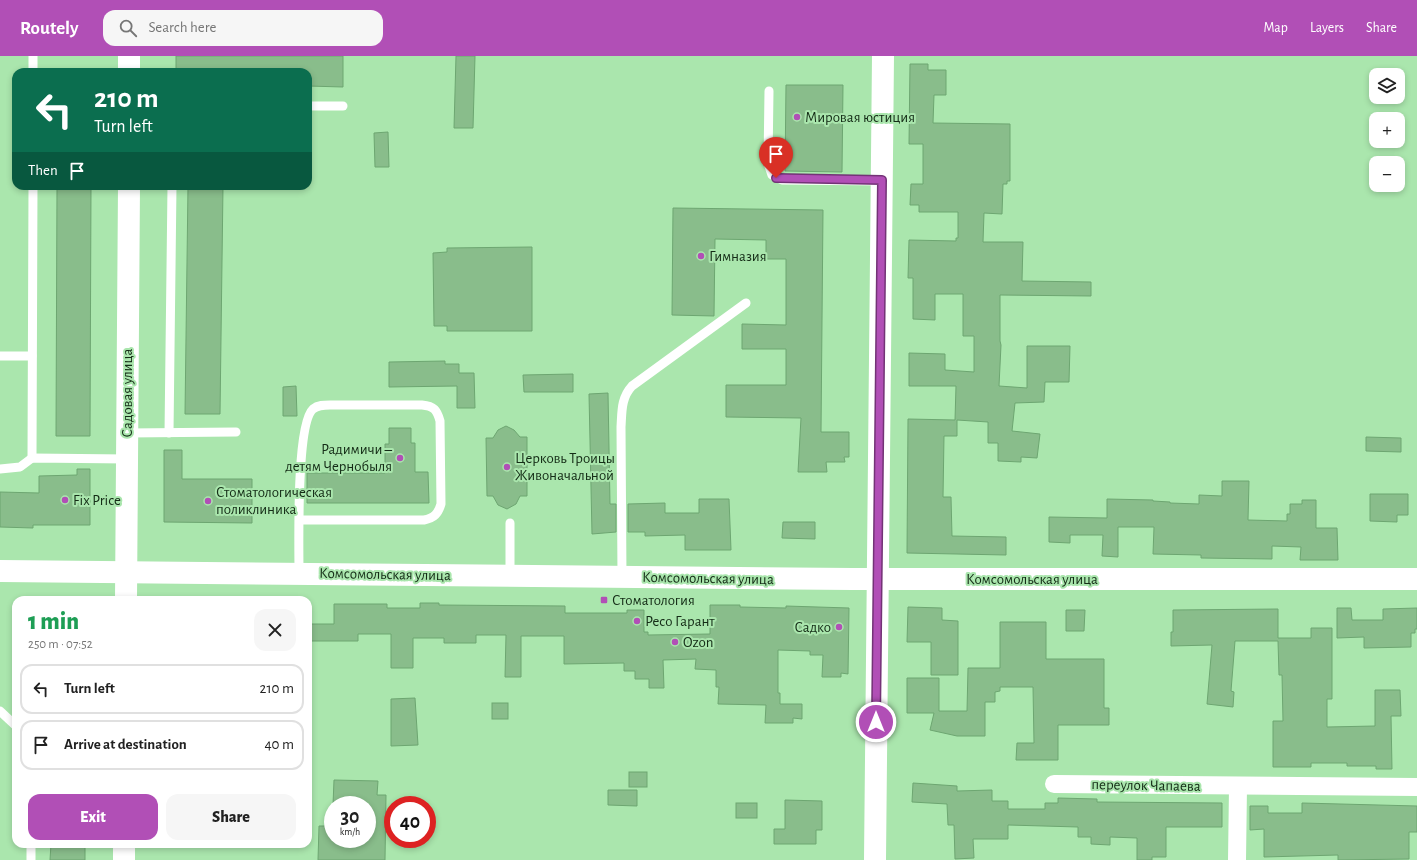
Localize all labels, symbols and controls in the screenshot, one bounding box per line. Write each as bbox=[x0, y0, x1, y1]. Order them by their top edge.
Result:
search box bbox=[103, 10, 383, 46]
icon: search bbox=[117, 17, 139, 39]
text: Routely bbox=[20, 19, 79, 38]
text: Search here bbox=[149, 20, 216, 35]
text: Map bbox=[1263, 21, 1288, 35]
text: Layers bbox=[1310, 21, 1344, 35]
text: Share bbox=[1366, 21, 1397, 35]
map controls bbox=[1369, 68, 1405, 192]
button: layers bbox=[1369, 68, 1405, 104]
icon: left bbox=[28, 84, 80, 136]
text: 210 m bbox=[94, 85, 159, 113]
place label: Мировая юстиция bbox=[805, 110, 915, 125]
marker: Мировая юстиция bbox=[792, 112, 802, 122]
button: + bbox=[1369, 112, 1405, 148]
text: Turn left bbox=[94, 118, 153, 136]
pin bbox=[759, 137, 793, 178]
icon: arrive bbox=[765, 143, 787, 165]
button: − bbox=[1369, 156, 1405, 192]
icon: arrive bbox=[66, 160, 88, 182]
text: Then bbox=[28, 163, 58, 178]
place label: Гимназия bbox=[709, 249, 767, 264]
marker: Гимназия bbox=[696, 251, 706, 261]
street label: Садовая улица bbox=[120, 348, 135, 437]
place label: Радимичи – детям Чернобыля bbox=[285, 442, 393, 474]
place label: Церковь Троицы Живоначальной bbox=[515, 451, 615, 483]
marker: Радимичи – детям Чернобыля bbox=[395, 453, 405, 463]
marker: Церковь Троицы Живоначальной bbox=[502, 462, 512, 472]
place label: Стоматологическая поликлиника bbox=[216, 485, 332, 517]
place label: Fix Price bbox=[73, 493, 121, 508]
marker: Fix Price bbox=[60, 495, 70, 505]
marker: Стоматологическая поликлиника bbox=[203, 496, 213, 506]
street label: Комсомольская улица bbox=[319, 566, 451, 583]
street label: Комсомольская улица bbox=[642, 570, 774, 587]
street label: Комсомольская улица bbox=[966, 572, 1098, 587]
place label: Стоматология bbox=[612, 593, 695, 608]
marker: Стоматология bbox=[599, 595, 609, 605]
button: close bbox=[254, 609, 296, 651]
text: 1 min bbox=[28, 610, 79, 634]
place label: Ресо Гарант bbox=[645, 614, 715, 629]
marker: Ресо Гарант bbox=[632, 616, 642, 626]
place label: Садко bbox=[794, 620, 831, 635]
marker: Садко bbox=[834, 622, 844, 632]
place label: Ozon bbox=[683, 635, 713, 650]
marker: Ozon bbox=[670, 637, 680, 647]
text: 250 m · 07:52 bbox=[28, 638, 93, 651]
icon: left bbox=[30, 678, 52, 700]
text: Turn left bbox=[64, 681, 115, 696]
text: 210 m bbox=[260, 681, 294, 696]
position arrow bbox=[855, 701, 897, 743]
icon: arrive bbox=[30, 734, 52, 756]
text: Arrive at destination bbox=[64, 737, 187, 752]
text: 40 m bbox=[264, 737, 294, 752]
street label: переулок Чапаева bbox=[1091, 777, 1201, 794]
button: Exit bbox=[28, 794, 158, 840]
button: Share bbox=[166, 794, 296, 840]
speed limit sign: 40 bbox=[384, 796, 436, 848]
text: 30 bbox=[340, 807, 360, 827]
text: km/h bbox=[340, 827, 360, 837]

